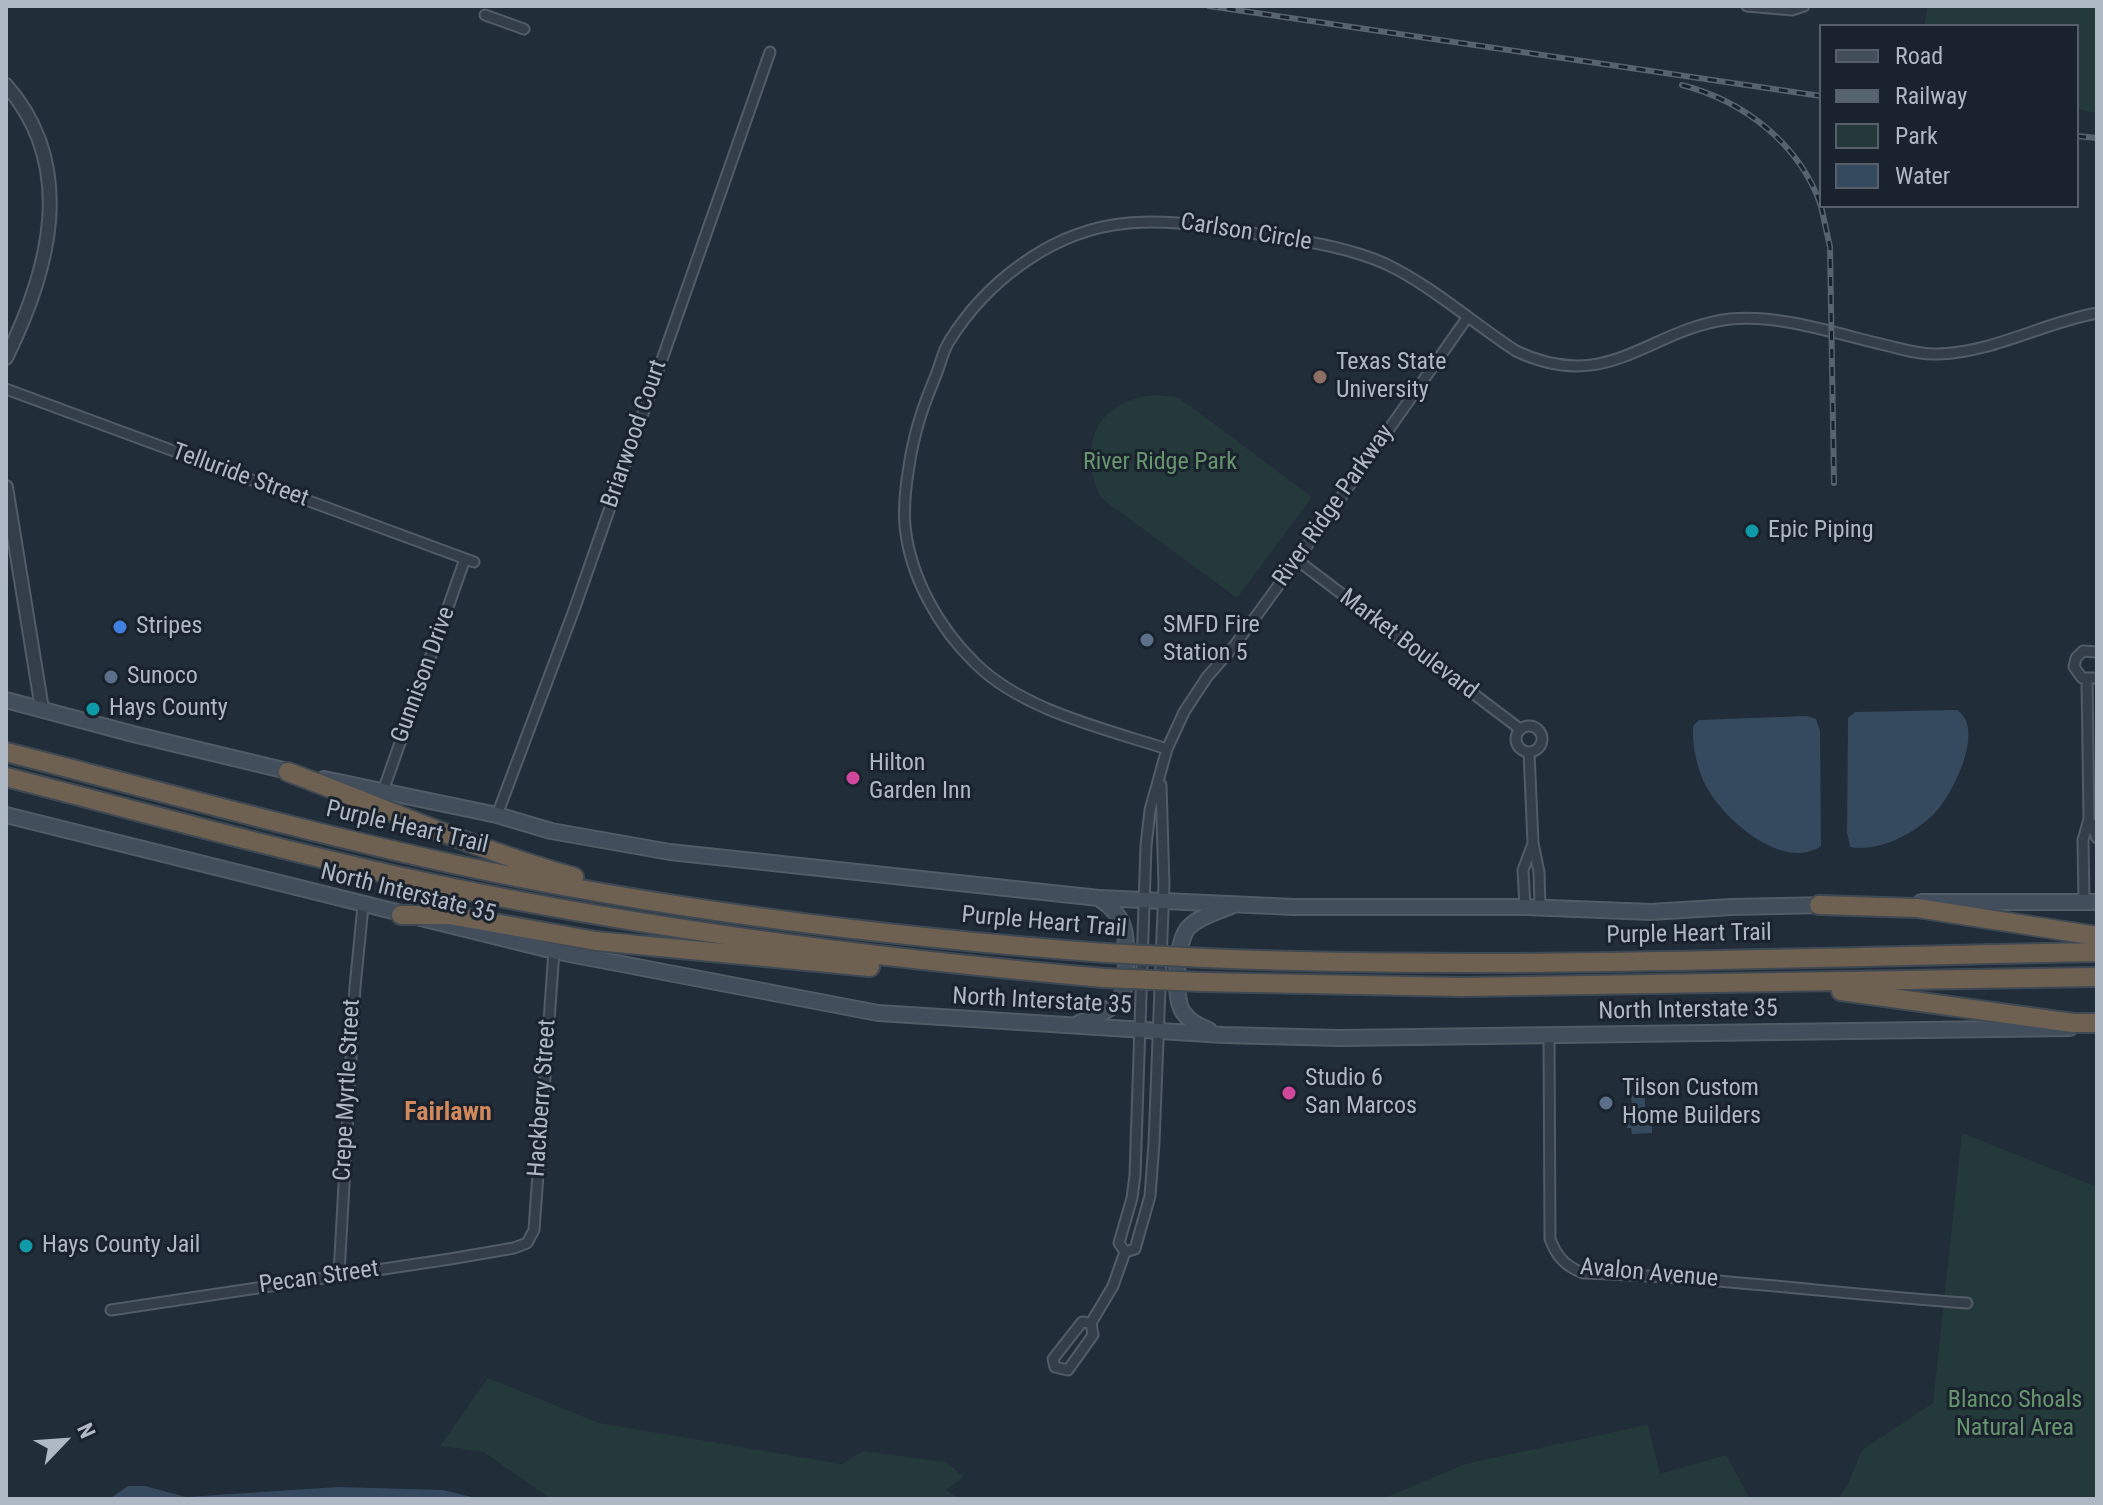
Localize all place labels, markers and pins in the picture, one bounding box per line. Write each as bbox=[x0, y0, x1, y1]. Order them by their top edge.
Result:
place label: Texas State University bbox=[1336, 349, 1446, 405]
marker: Texas State University bbox=[1311, 368, 1329, 386]
place label: Epic Piping bbox=[1768, 517, 1873, 545]
marker: Epic Piping bbox=[1743, 522, 1761, 540]
place label: SMFD Fire Station 5 bbox=[1163, 612, 1260, 668]
place label: Stripes bbox=[136, 613, 202, 641]
marker: Stripes bbox=[111, 618, 129, 636]
marker: SMFD Fire Station 5 bbox=[1138, 631, 1156, 649]
place label: Sunoco bbox=[127, 663, 198, 691]
marker: Sunoco bbox=[102, 668, 120, 686]
place label: Hays County bbox=[109, 695, 228, 723]
marker: Hays County bbox=[84, 700, 102, 718]
place label: Hilton Garden Inn bbox=[869, 750, 971, 806]
marker: Hilton Garden Inn bbox=[844, 769, 862, 787]
place label: Studio 6 San Marcos bbox=[1305, 1065, 1417, 1121]
place label: Tilson Custom Home Builders bbox=[1622, 1075, 1761, 1131]
marker: Studio 6 San Marcos bbox=[1280, 1084, 1298, 1102]
marker: Tilson Custom Home Builders bbox=[1597, 1094, 1615, 1112]
place label: Hays County Jail bbox=[42, 1232, 200, 1260]
marker: Hays County Jail bbox=[17, 1237, 35, 1255]

